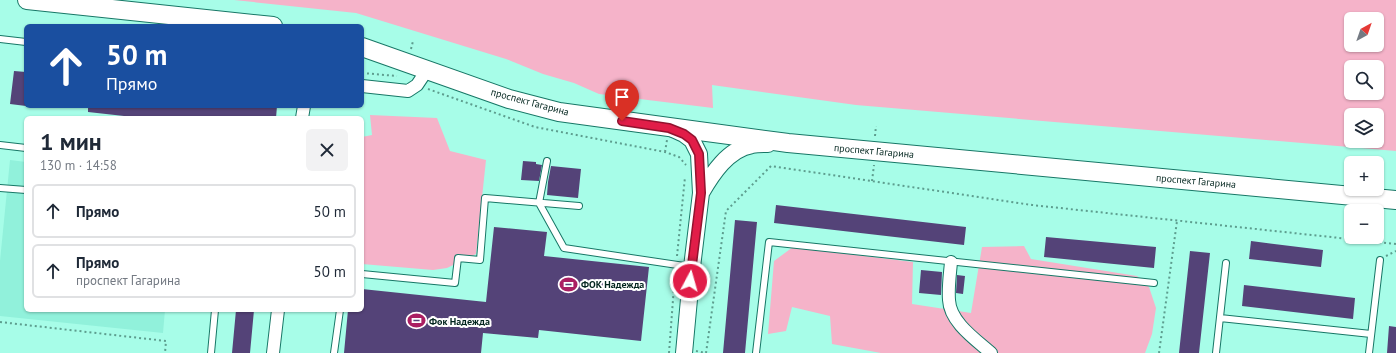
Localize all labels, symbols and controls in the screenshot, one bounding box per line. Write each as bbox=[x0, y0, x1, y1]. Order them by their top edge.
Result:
north arrow bbox=[1344, 12, 1384, 52]
map controls bbox=[1344, 12, 1384, 244]
text: 50 m bbox=[106, 36, 167, 73]
icon: ahead bbox=[40, 40, 92, 92]
button: search bbox=[1344, 60, 1384, 100]
text: Прямо bbox=[106, 72, 157, 95]
pin bbox=[605, 80, 639, 121]
street label: проспект Гагарина bbox=[490, 85, 571, 119]
icon: arrive bbox=[611, 86, 633, 108]
button: layers bbox=[1344, 108, 1384, 148]
text: 1 мин bbox=[40, 126, 102, 157]
button: close bbox=[306, 129, 348, 171]
street label: проспект Гагарина bbox=[833, 141, 915, 161]
button: + bbox=[1344, 156, 1384, 196]
text: 130 m · 14:58 bbox=[40, 157, 117, 174]
street label: проспект Гагарина bbox=[1155, 171, 1237, 191]
icon: ahead bbox=[42, 200, 64, 222]
text: Прямо bbox=[76, 202, 119, 221]
text: 50 m bbox=[313, 202, 346, 221]
button: − bbox=[1344, 204, 1384, 244]
text: Прямо bbox=[76, 253, 119, 272]
icon: ahead bbox=[42, 260, 64, 282]
position arrow bbox=[669, 260, 711, 302]
text: 50 m bbox=[313, 262, 346, 281]
text: проспект Гагарина bbox=[76, 272, 180, 289]
sports icon: ФОК Надежда bbox=[558, 274, 578, 294]
place label: ФОК Надежда bbox=[581, 278, 644, 291]
sports icon: Фок Надежда bbox=[406, 311, 426, 331]
place label: Фок Надежда bbox=[429, 315, 490, 328]

